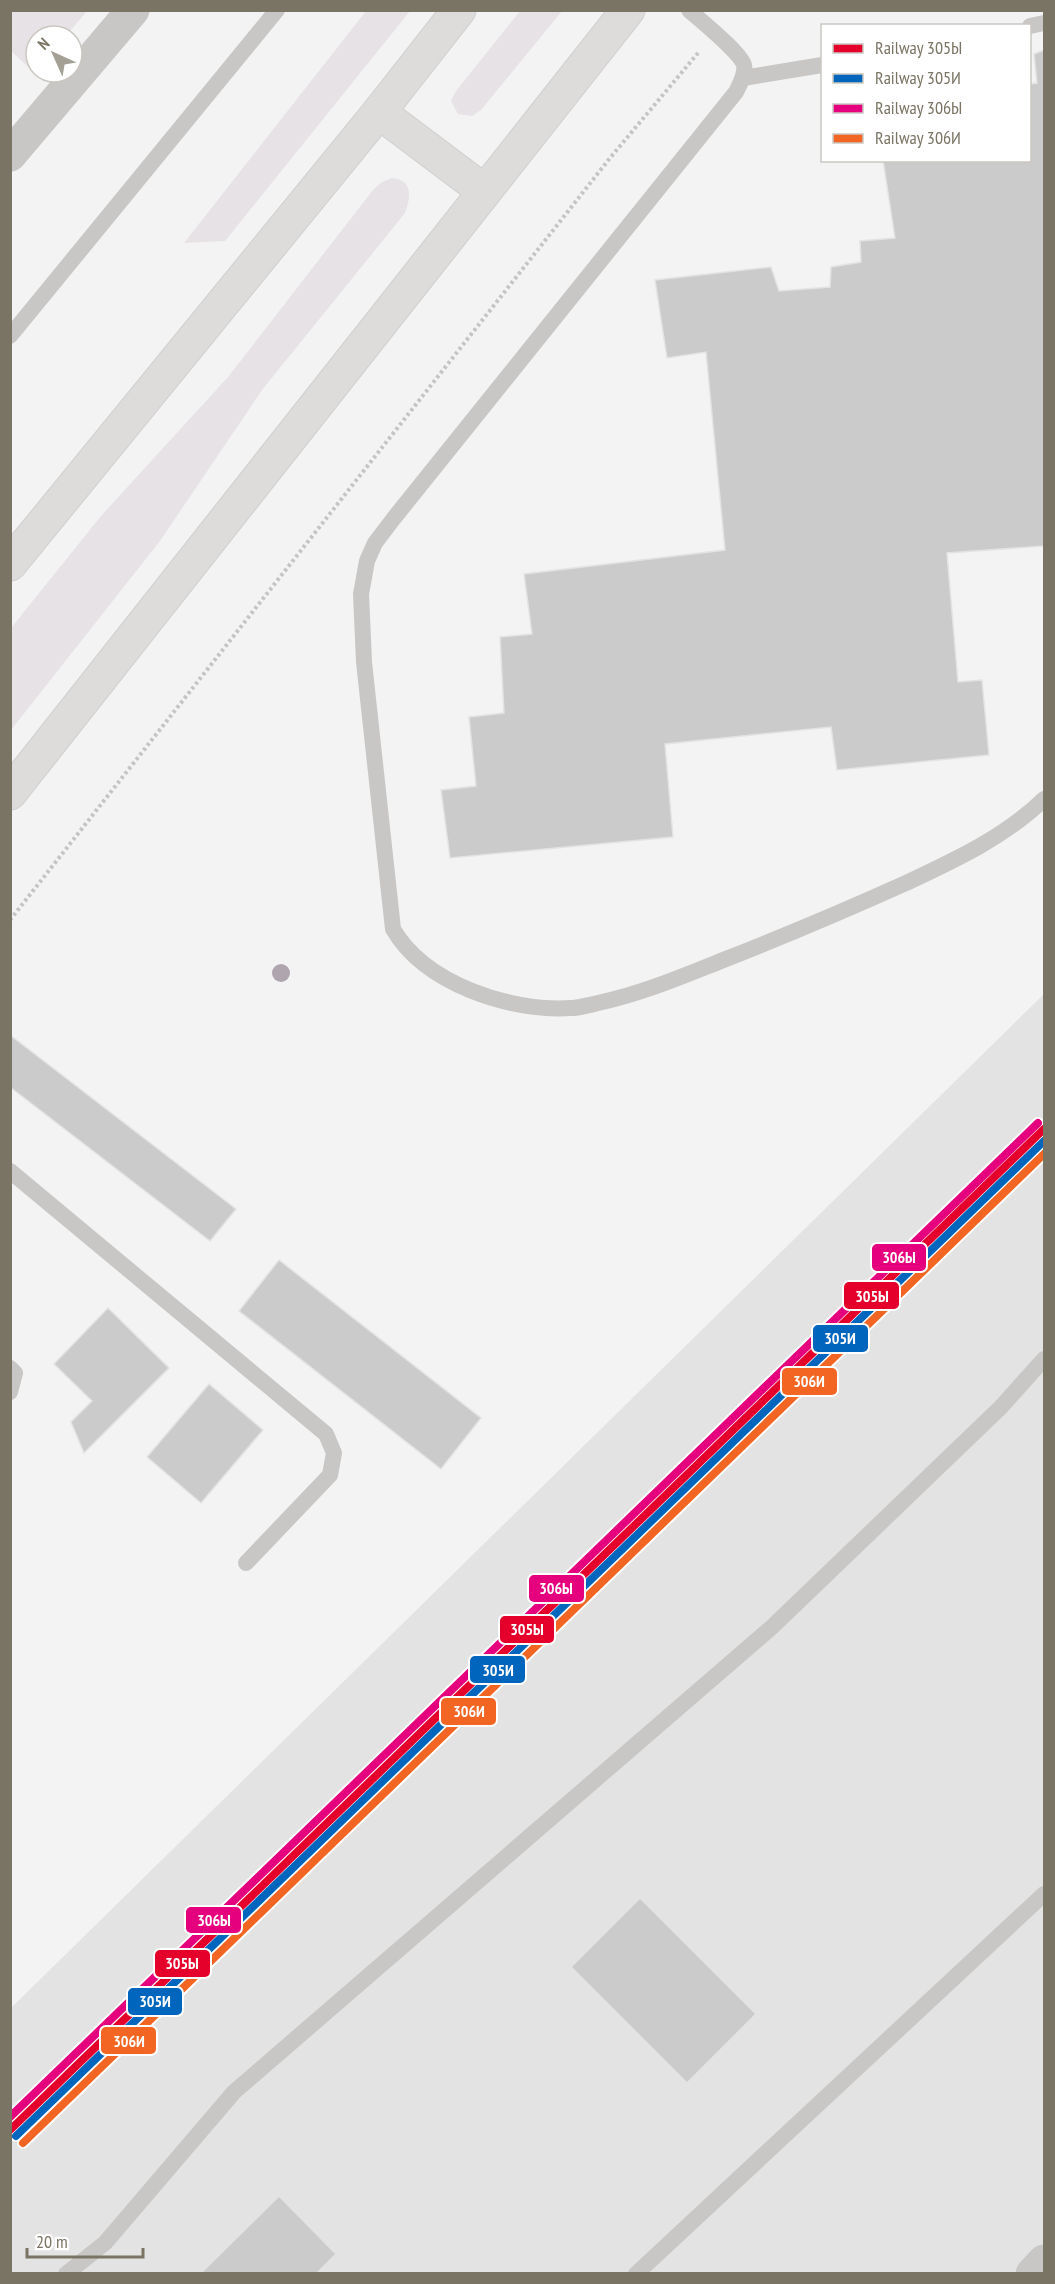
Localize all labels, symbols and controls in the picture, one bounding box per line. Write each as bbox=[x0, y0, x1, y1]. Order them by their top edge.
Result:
north arrow bbox=[24, 24, 84, 84]
legend bbox=[821, 24, 1031, 162]
text: N bbox=[33, 33, 54, 54]
text: Railway 305Ы bbox=[875, 36, 962, 59]
text: Railway 305И bbox=[875, 66, 961, 89]
text: Railway 306Ы bbox=[875, 96, 962, 119]
text: Railway 306И bbox=[875, 126, 961, 149]
line badge: 306Ы bbox=[871, 1243, 927, 1272]
text: 306Ы bbox=[882, 1247, 916, 1267]
line badge: 305Ы bbox=[843, 1281, 900, 1310]
text: 305Ы bbox=[855, 1286, 889, 1306]
line badge: 305И bbox=[812, 1324, 869, 1353]
text: 305И bbox=[824, 1328, 856, 1348]
line badge: 306И bbox=[781, 1367, 838, 1396]
text: 306И bbox=[793, 1371, 825, 1391]
line badge: 306Ы bbox=[528, 1574, 585, 1603]
text: 306Ы bbox=[539, 1578, 573, 1598]
line badge: 305Ы bbox=[499, 1615, 555, 1644]
text: 305Ы bbox=[510, 1619, 544, 1639]
line badge: 305И bbox=[469, 1655, 526, 1684]
text: 305И bbox=[482, 1660, 514, 1680]
line badge: 306И bbox=[440, 1697, 497, 1726]
text: 306И bbox=[453, 1701, 485, 1721]
line badge: 306Ы bbox=[185, 1906, 242, 1934]
text: 306Ы bbox=[197, 1910, 231, 1930]
line badge: 305Ы bbox=[154, 1949, 211, 1978]
text: 305Ы bbox=[165, 1953, 199, 1973]
line badge: 305И bbox=[127, 1987, 183, 2016]
text: 305И bbox=[139, 1991, 171, 2011]
line badge: 306И bbox=[100, 2026, 157, 2055]
text: 306И bbox=[113, 2031, 145, 2051]
scale bar bbox=[27, 2221, 142, 2259]
text: 20 m bbox=[36, 2230, 68, 2253]

